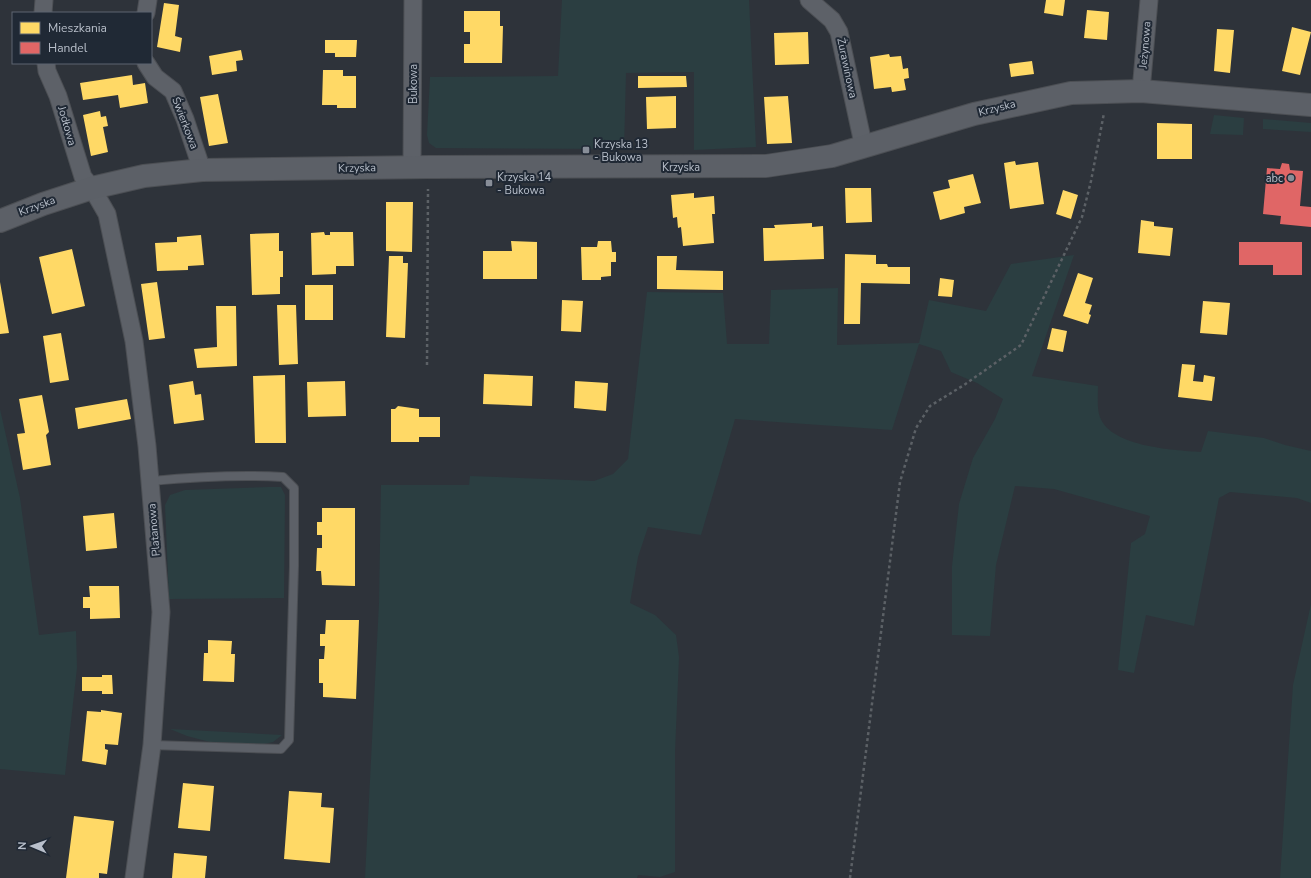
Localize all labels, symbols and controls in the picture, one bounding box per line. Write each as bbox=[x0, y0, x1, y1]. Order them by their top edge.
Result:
legend bbox=[12, 12, 152, 64]
text: Mieszkania bbox=[48, 20, 107, 36]
street label: Jeżynowa bbox=[1135, 21, 1155, 70]
street label: Żurawinowa bbox=[833, 36, 861, 100]
text: Handel bbox=[48, 40, 88, 56]
street label: Bukowa bbox=[406, 64, 421, 104]
street label: Świerkowa bbox=[168, 94, 203, 151]
street label: Krzyska bbox=[977, 96, 1017, 120]
street label: Jodłowa bbox=[54, 104, 80, 148]
place label: Krzyska 13 - Bukowa bbox=[594, 137, 648, 165]
marker: Krzyska 13 - Bukowa bbox=[581, 145, 591, 155]
street label: Krzyska bbox=[338, 160, 376, 176]
street label: Krzyska bbox=[662, 160, 700, 175]
place label: Krzyska 14 - Bukowa bbox=[497, 170, 551, 198]
place label: abc bbox=[1266, 171, 1283, 186]
marker: abc bbox=[1286, 173, 1296, 183]
marker: Krzyska 14 - Bukowa bbox=[484, 178, 494, 188]
street label: Krzyska bbox=[17, 192, 58, 220]
street label: Platanowa bbox=[144, 503, 164, 557]
north arrow bbox=[12, 826, 52, 866]
text: N bbox=[15, 841, 30, 850]

